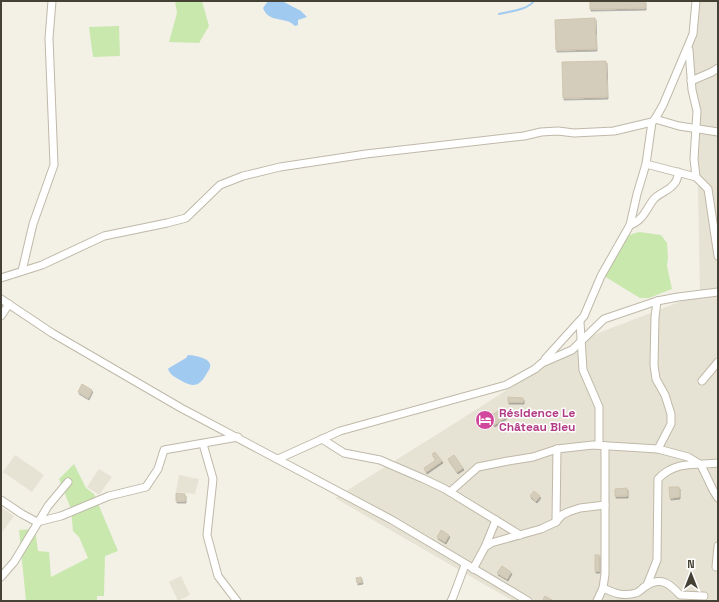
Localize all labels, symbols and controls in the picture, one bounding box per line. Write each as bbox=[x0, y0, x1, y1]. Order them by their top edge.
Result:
place label: Résidence Le Château Bleu bbox=[499, 405, 576, 435]
hotel icon: Résidence Le Château Bleu bbox=[474, 409, 496, 431]
north arrow bbox=[671, 554, 711, 594]
text: N bbox=[687, 557, 695, 571]

